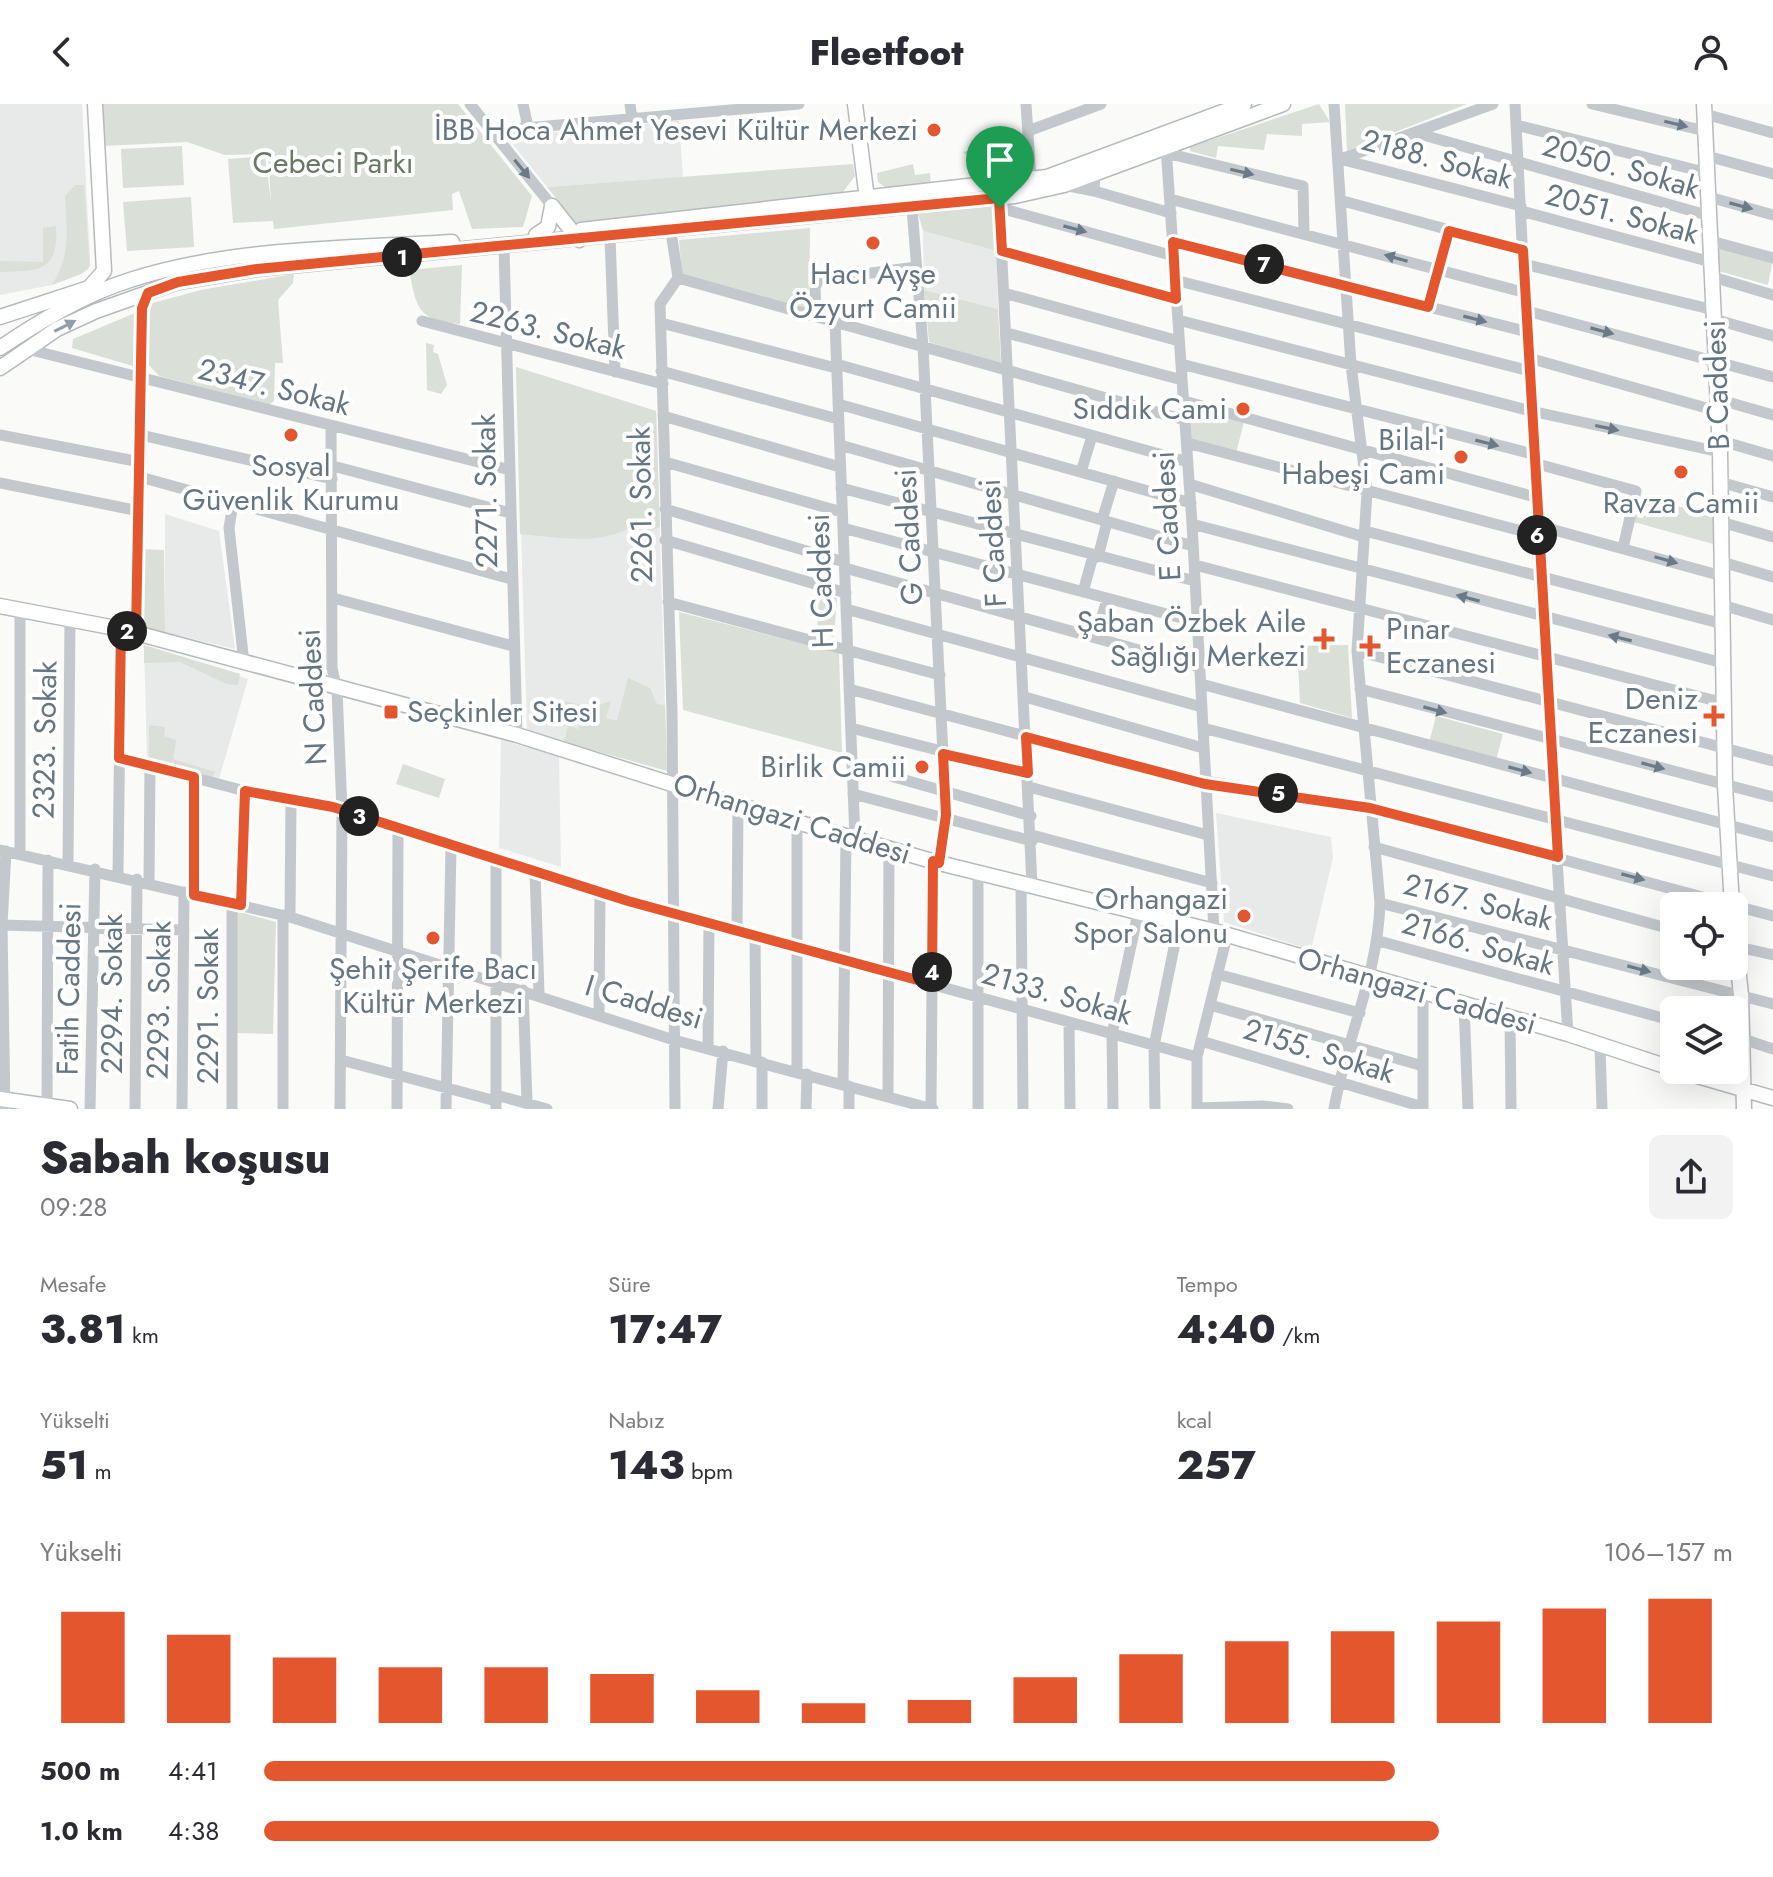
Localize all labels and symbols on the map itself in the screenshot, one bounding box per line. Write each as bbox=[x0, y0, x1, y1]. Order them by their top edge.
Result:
place label: İBB Hoca Ahmet Yesevi Kültür Merkezi bbox=[434, 108, 918, 151]
street label: 2188. Sokak bbox=[1357, 118, 1518, 199]
one-way arrow bbox=[1664, 118, 1689, 130]
marker: İBB Hoca Ahmet Yesevi Kültür Merkezi bbox=[925, 121, 943, 139]
street label: 2050. Sokak bbox=[1538, 124, 1706, 210]
pin bbox=[966, 126, 1034, 208]
park label: Cebeci Parkı bbox=[253, 141, 413, 184]
one-way arrow bbox=[513, 158, 530, 178]
one-way arrow bbox=[1230, 166, 1255, 179]
street label: 2051. Sokak bbox=[1541, 172, 1704, 255]
one-way arrow bbox=[1730, 200, 1754, 213]
one-way arrow bbox=[1062, 223, 1087, 235]
marker: Hacı Ayşe Özyurt Camii bbox=[864, 234, 882, 252]
pin: 1 bbox=[382, 237, 422, 277]
pin: 7 bbox=[1244, 244, 1284, 284]
one-way arrow bbox=[1384, 251, 1408, 264]
place label: Hacı Ayşe Özyurt Camii bbox=[789, 252, 957, 329]
street label: 2263. Sokak bbox=[466, 289, 631, 370]
one-way arrow bbox=[1463, 313, 1488, 326]
one-way arrow bbox=[54, 319, 77, 332]
street label: B Caddesi bbox=[1693, 319, 1740, 451]
one-way arrow bbox=[1589, 326, 1614, 338]
street label: 2347. Sokak bbox=[194, 347, 355, 426]
place label: Sıddık Cami bbox=[1072, 387, 1227, 430]
marker: Sıddık Cami bbox=[1234, 400, 1252, 418]
street label: 2271. Sokak bbox=[463, 412, 508, 569]
place label: Bilal-i Habeşi Cami bbox=[1282, 418, 1445, 495]
one-way arrow bbox=[1595, 422, 1620, 435]
marker: Sosyal Güvenlik Kurumu bbox=[282, 426, 300, 444]
street label: 2261. Sokak bbox=[618, 426, 663, 584]
one-way arrow bbox=[1474, 437, 1499, 449]
place label: Sosyal Güvenlik Kurumu bbox=[183, 444, 399, 521]
marker: Bilal-i Habeşi Cami bbox=[1452, 448, 1470, 466]
street label: E Caddesi bbox=[1142, 450, 1191, 582]
marker: Ravza Camii bbox=[1672, 463, 1690, 481]
street label: G Caddesi bbox=[883, 468, 934, 606]
street label: F Caddesi bbox=[968, 478, 1017, 608]
place label: Ravza Camii bbox=[1603, 481, 1759, 524]
street label: H Caddesi bbox=[797, 513, 844, 649]
pin: 6 bbox=[1517, 515, 1557, 555]
one-way arrow bbox=[1654, 554, 1678, 567]
one-way arrow bbox=[1455, 591, 1479, 604]
place label: Şaban Özbek Aile Sağlığı Merkezi bbox=[1077, 600, 1306, 677]
place label: Pınar Eczanesi bbox=[1386, 607, 1496, 684]
pin: 2 bbox=[107, 611, 147, 651]
street label: N Caddesi bbox=[287, 628, 338, 766]
marker: Şaban Özbek Aile Sağlığı Merkezi bbox=[1313, 628, 1335, 650]
one-way arrow bbox=[1608, 631, 1633, 643]
marker: Pınar Eczanesi bbox=[1361, 637, 1379, 655]
street label: 2323. Sokak bbox=[22, 660, 67, 819]
place label: Deniz Eczanesi bbox=[1588, 677, 1698, 754]
place label: Seçkinler Sitesi bbox=[407, 690, 598, 733]
marker: Seçkinler Sitesi bbox=[382, 703, 400, 721]
one-way arrow bbox=[1424, 704, 1448, 717]
marker: Deniz Eczanesi bbox=[1705, 707, 1723, 725]
place label: Birlik Camii bbox=[760, 745, 906, 788]
marker: Birlik Camii bbox=[913, 758, 931, 776]
one-way arrow bbox=[1640, 761, 1665, 773]
street label: Orhangazi Caddesi bbox=[668, 762, 916, 875]
one-way arrow bbox=[1508, 765, 1533, 777]
pin: 5 bbox=[1258, 773, 1298, 813]
pin: 3 bbox=[339, 796, 379, 836]
street label: 2167. Sokak bbox=[1399, 862, 1558, 941]
one-way arrow bbox=[1621, 872, 1646, 884]
place label: Orhangazi Spor Salonu bbox=[1073, 877, 1228, 954]
street label: 2166. Sokak bbox=[1397, 901, 1560, 986]
street label: Fatih Caddesi bbox=[45, 902, 92, 1076]
marker: Orhangazi Spor Salonu bbox=[1235, 907, 1253, 925]
street label: 2294. Sokak bbox=[90, 913, 133, 1074]
street label: 2293. Sokak bbox=[136, 919, 181, 1080]
street label: 2291. Sokak bbox=[186, 927, 229, 1084]
marker: Şehit Şerife Bacı Kültür Merkezi bbox=[424, 929, 442, 947]
street label: Orhangazi Caddesi bbox=[1293, 936, 1542, 1045]
place label: Şehit Şerife Bacı Kültür Merkezi bbox=[329, 947, 537, 1024]
pin: 4 bbox=[912, 952, 952, 992]
street label: 2133. Sokak bbox=[977, 952, 1138, 1036]
street label: I Caddesi bbox=[580, 963, 708, 1040]
one-way arrow bbox=[1627, 963, 1652, 975]
street label: 2155. Sokak bbox=[1238, 1007, 1401, 1094]

